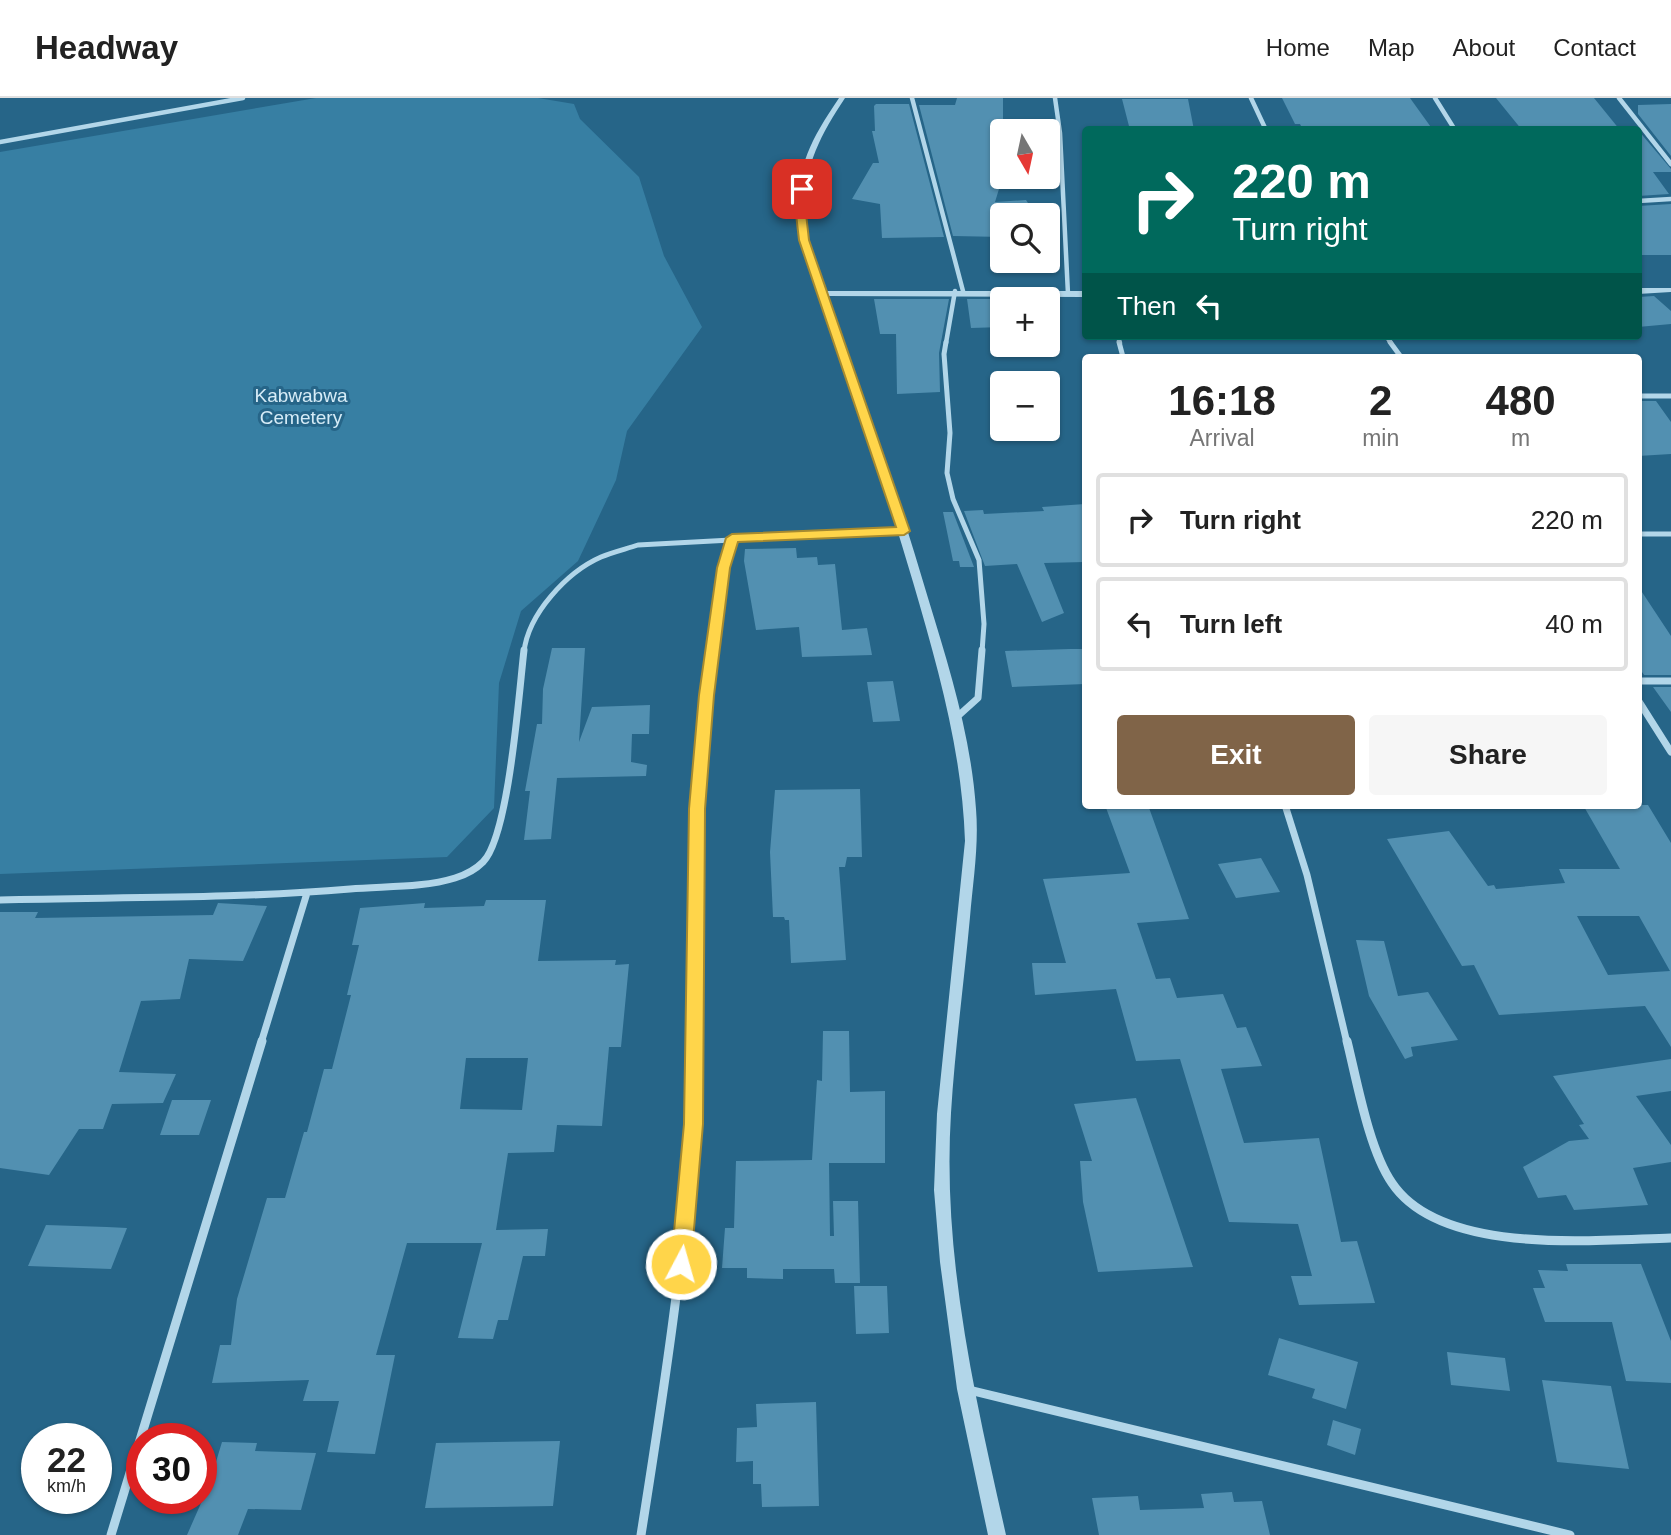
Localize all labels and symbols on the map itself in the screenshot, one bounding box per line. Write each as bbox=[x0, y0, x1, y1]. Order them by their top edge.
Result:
north arrow bbox=[990, 119, 1060, 189]
pin bbox=[772, 159, 832, 219]
park label: Kabwabwa Cemetery bbox=[255, 385, 348, 428]
position arrow bbox=[644, 1227, 718, 1301]
speed limit sign: 30 bbox=[126, 1423, 217, 1514]

